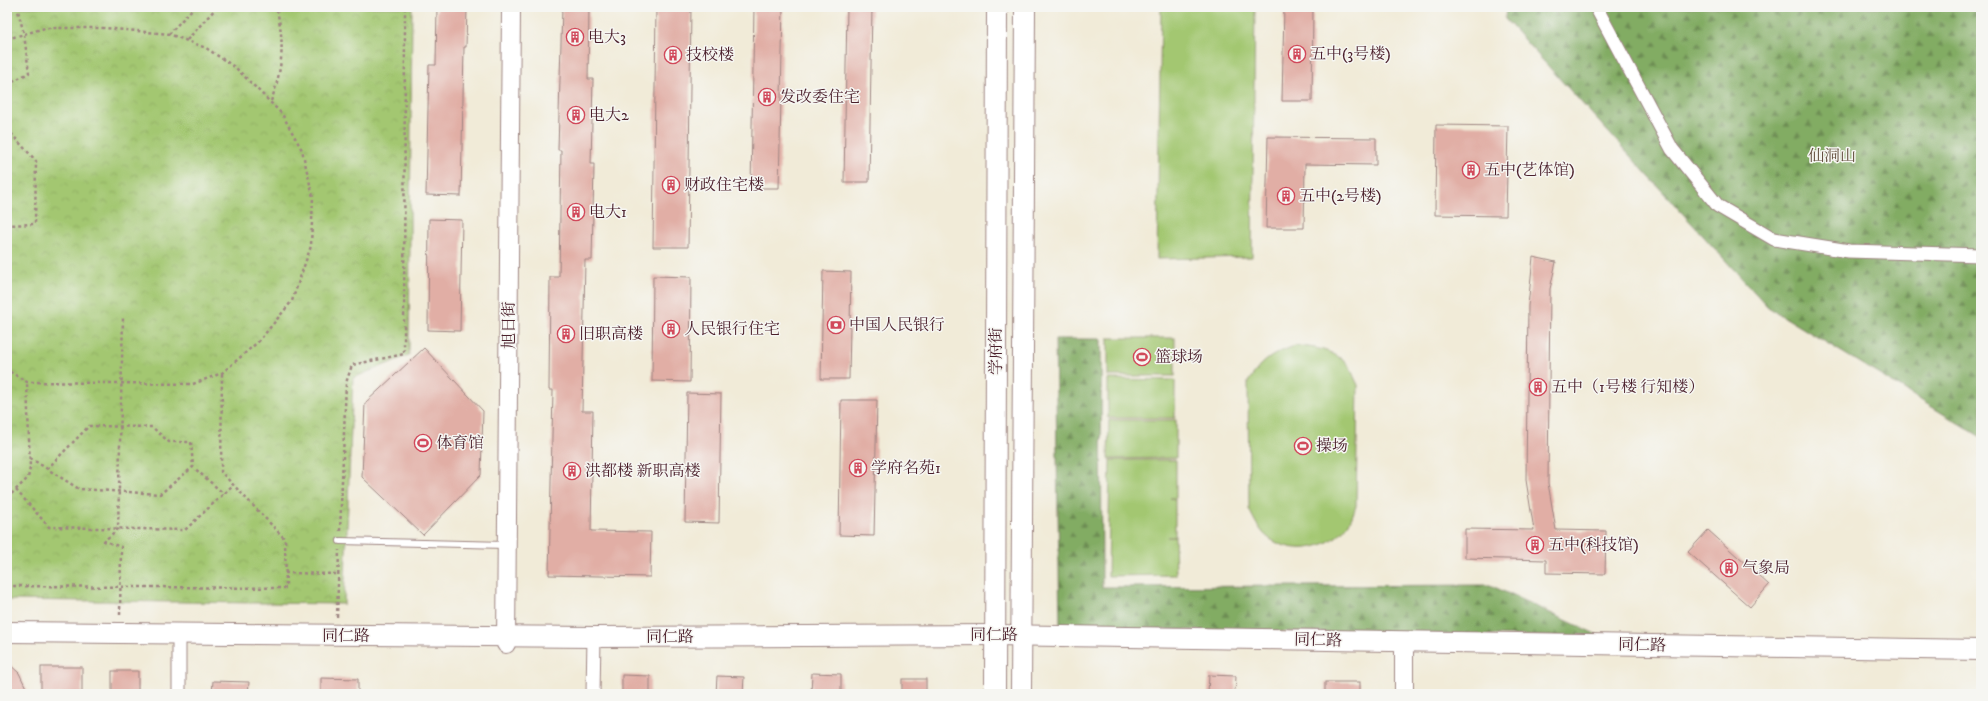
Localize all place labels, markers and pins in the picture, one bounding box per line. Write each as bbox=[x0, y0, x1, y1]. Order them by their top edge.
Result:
building icon: 电大3 bbox=[565, 27, 585, 47]
place label: 电大3 bbox=[588, 27, 626, 47]
building icon: 五中(3号楼) bbox=[1287, 44, 1307, 64]
place label: 五中(3号楼) bbox=[1310, 44, 1391, 64]
building icon: 技校楼 bbox=[663, 45, 683, 65]
place label: 技校楼 bbox=[686, 45, 734, 65]
building icon: 发改委住宅 bbox=[757, 87, 777, 107]
place label: 发改委住宅 bbox=[780, 87, 860, 107]
building icon: 电大2 bbox=[566, 105, 586, 125]
place label: 电大2 bbox=[589, 105, 629, 125]
building icon: 五中(艺体馆) bbox=[1461, 160, 1481, 180]
place label: 五中(艺体馆) bbox=[1484, 160, 1575, 180]
building icon: 财政住宅楼 bbox=[661, 175, 681, 195]
place label: 财政住宅楼 bbox=[684, 175, 764, 195]
building icon: 五中(2号楼) bbox=[1276, 186, 1296, 206]
place label: 五中(2号楼) bbox=[1299, 186, 1382, 206]
building icon: 电大1 bbox=[566, 202, 586, 222]
place label: 电大1 bbox=[589, 202, 627, 222]
bank icon: 中国人民银行 bbox=[826, 315, 846, 335]
place label: 中国人民银行 bbox=[849, 315, 945, 335]
building icon: 人民银行住宅 bbox=[661, 319, 681, 339]
place label: 人民银行住宅 bbox=[684, 319, 780, 339]
building icon: 旧职高楼 bbox=[556, 324, 576, 344]
place label: 旧职高楼 bbox=[579, 324, 643, 344]
sports icon: 篮球场 bbox=[1132, 347, 1152, 367]
place label: 篮球场 bbox=[1155, 347, 1203, 367]
building icon: 五中（1号楼 行知楼） bbox=[1528, 377, 1548, 397]
place label: 五中（1号楼 行知楼） bbox=[1551, 377, 1704, 397]
sports icon: 体育馆 bbox=[413, 433, 433, 453]
place label: 体育馆 bbox=[436, 433, 484, 453]
sports icon: 操场 bbox=[1293, 436, 1313, 456]
place label: 操场 bbox=[1316, 436, 1348, 456]
building icon: 学府名苑1 bbox=[848, 458, 868, 478]
place label: 学府名苑1 bbox=[871, 458, 941, 478]
building icon: 洪都楼 新职高楼 bbox=[562, 461, 582, 481]
place label: 洪都楼 新职高楼 bbox=[585, 461, 700, 481]
building icon: 五中(科技馆) bbox=[1525, 535, 1545, 555]
place label: 五中(科技馆) bbox=[1548, 535, 1639, 555]
building icon: 气象局 bbox=[1719, 558, 1739, 578]
place label: 气象局 bbox=[1742, 558, 1790, 578]

